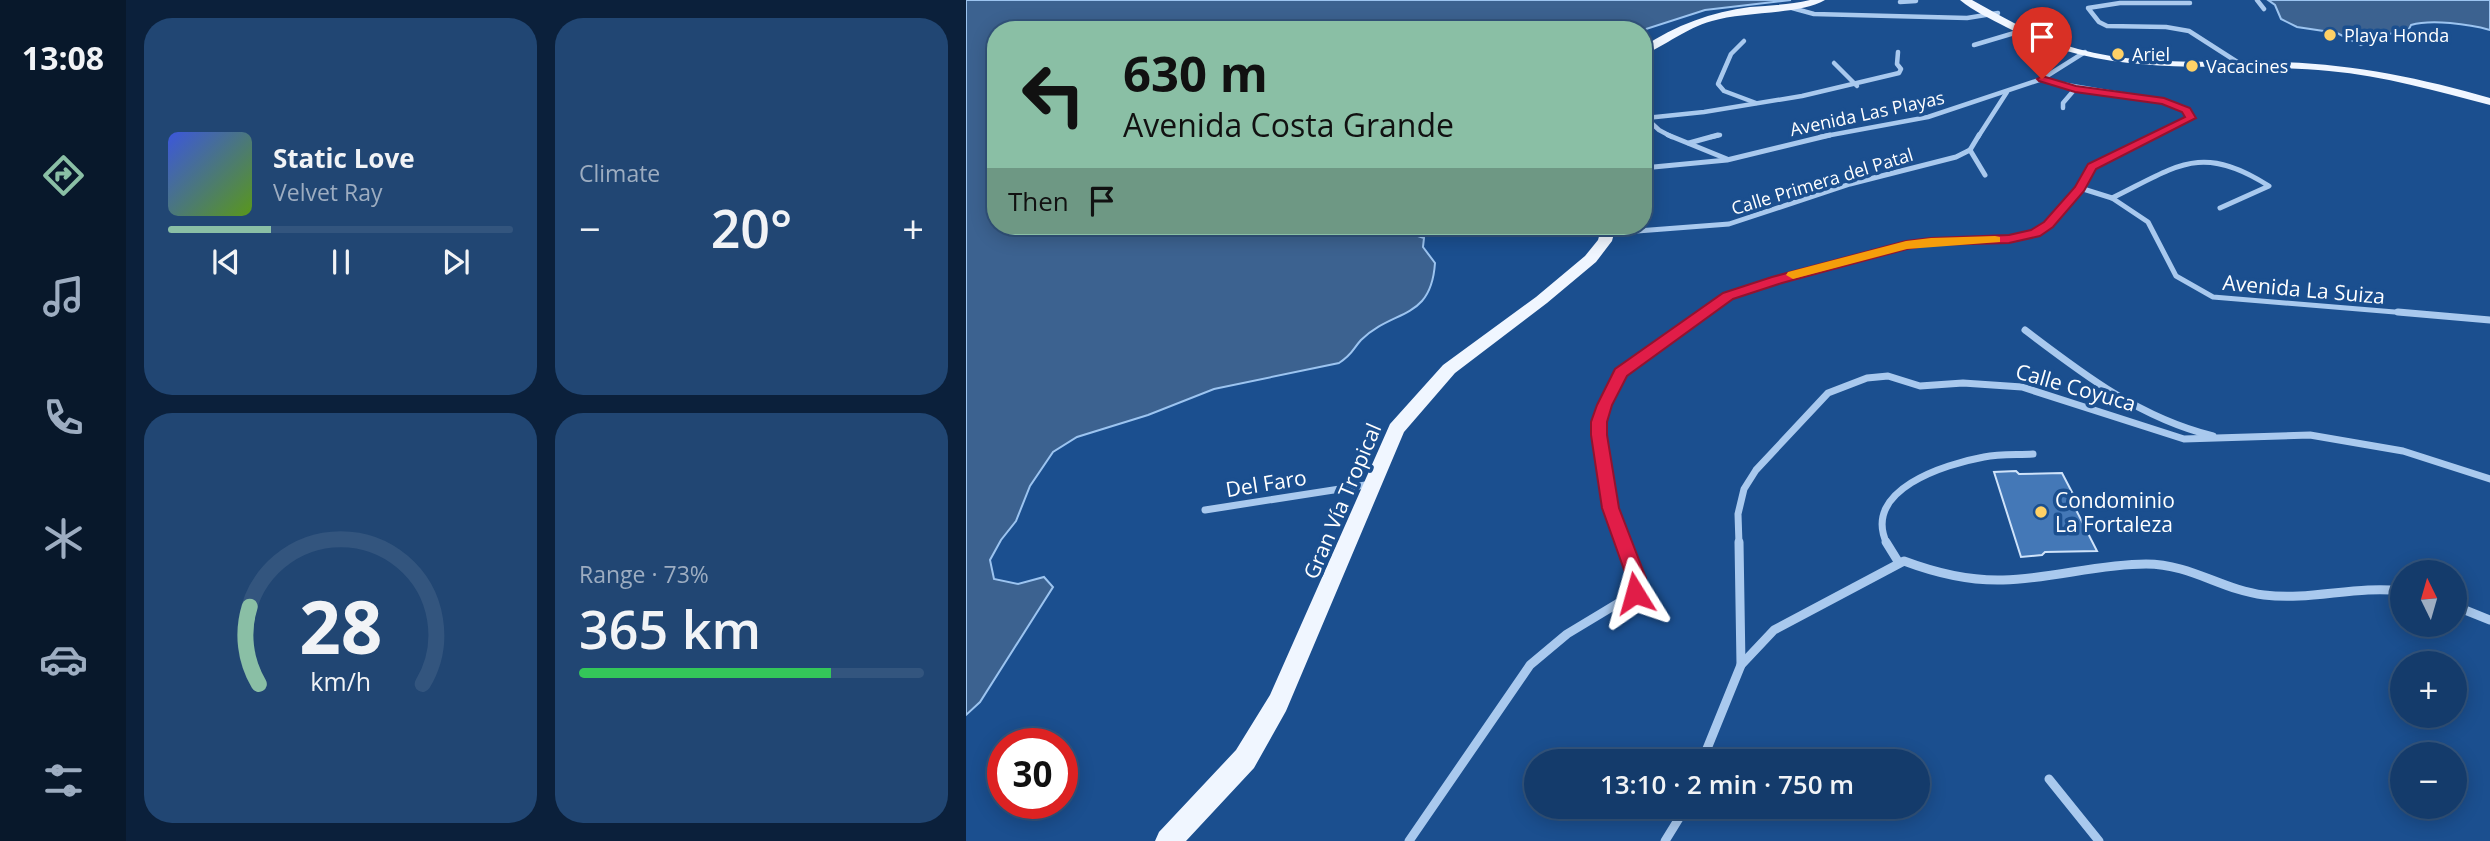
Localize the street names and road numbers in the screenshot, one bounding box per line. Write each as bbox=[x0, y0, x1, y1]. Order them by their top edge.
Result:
street label: Avenida Las Playas bbox=[1788, 85, 1946, 141]
street label: Calle Primera del Patal bbox=[1728, 142, 1916, 220]
street label: Avenida La Suiza bbox=[2222, 268, 2386, 310]
street label: Calle Coyuca bbox=[2013, 356, 2139, 418]
street label: Gran Vía Tropical bbox=[1297, 419, 1387, 583]
street label: Del Faro bbox=[1224, 463, 1308, 503]

